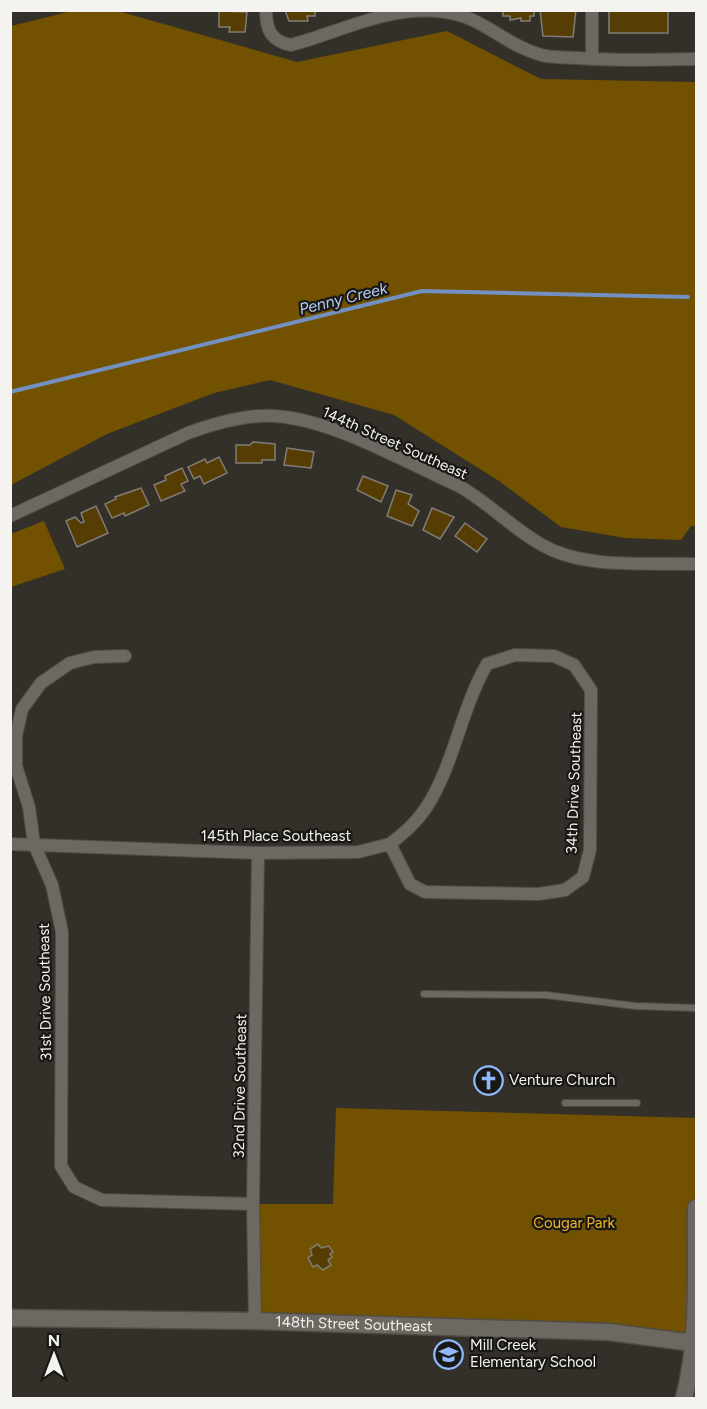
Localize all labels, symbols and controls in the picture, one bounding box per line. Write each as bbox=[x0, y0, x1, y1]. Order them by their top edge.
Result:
water label: Penny Creek bbox=[297, 278, 390, 319]
street label: 144th Street Southeast bbox=[320, 403, 471, 483]
street label: 34th Drive Southeast bbox=[563, 711, 585, 854]
street label: 145th Place Southeast bbox=[201, 827, 351, 845]
street label: 31st Drive Southeast bbox=[35, 923, 55, 1061]
street label: 32nd Drive Southeast bbox=[230, 1013, 250, 1158]
church icon: Venture Church bbox=[472, 1064, 504, 1096]
place label: Venture Church bbox=[509, 1071, 615, 1089]
park label: Cougar Park bbox=[533, 1214, 616, 1232]
street label: 148th Street Southeast bbox=[275, 1313, 433, 1336]
north arrow bbox=[24, 1325, 84, 1385]
text: N bbox=[48, 1331, 60, 1350]
place label: Mill Creek Elementary School bbox=[470, 1336, 596, 1371]
school or university icon: Mill Creek Elementary School bbox=[433, 1338, 465, 1370]

